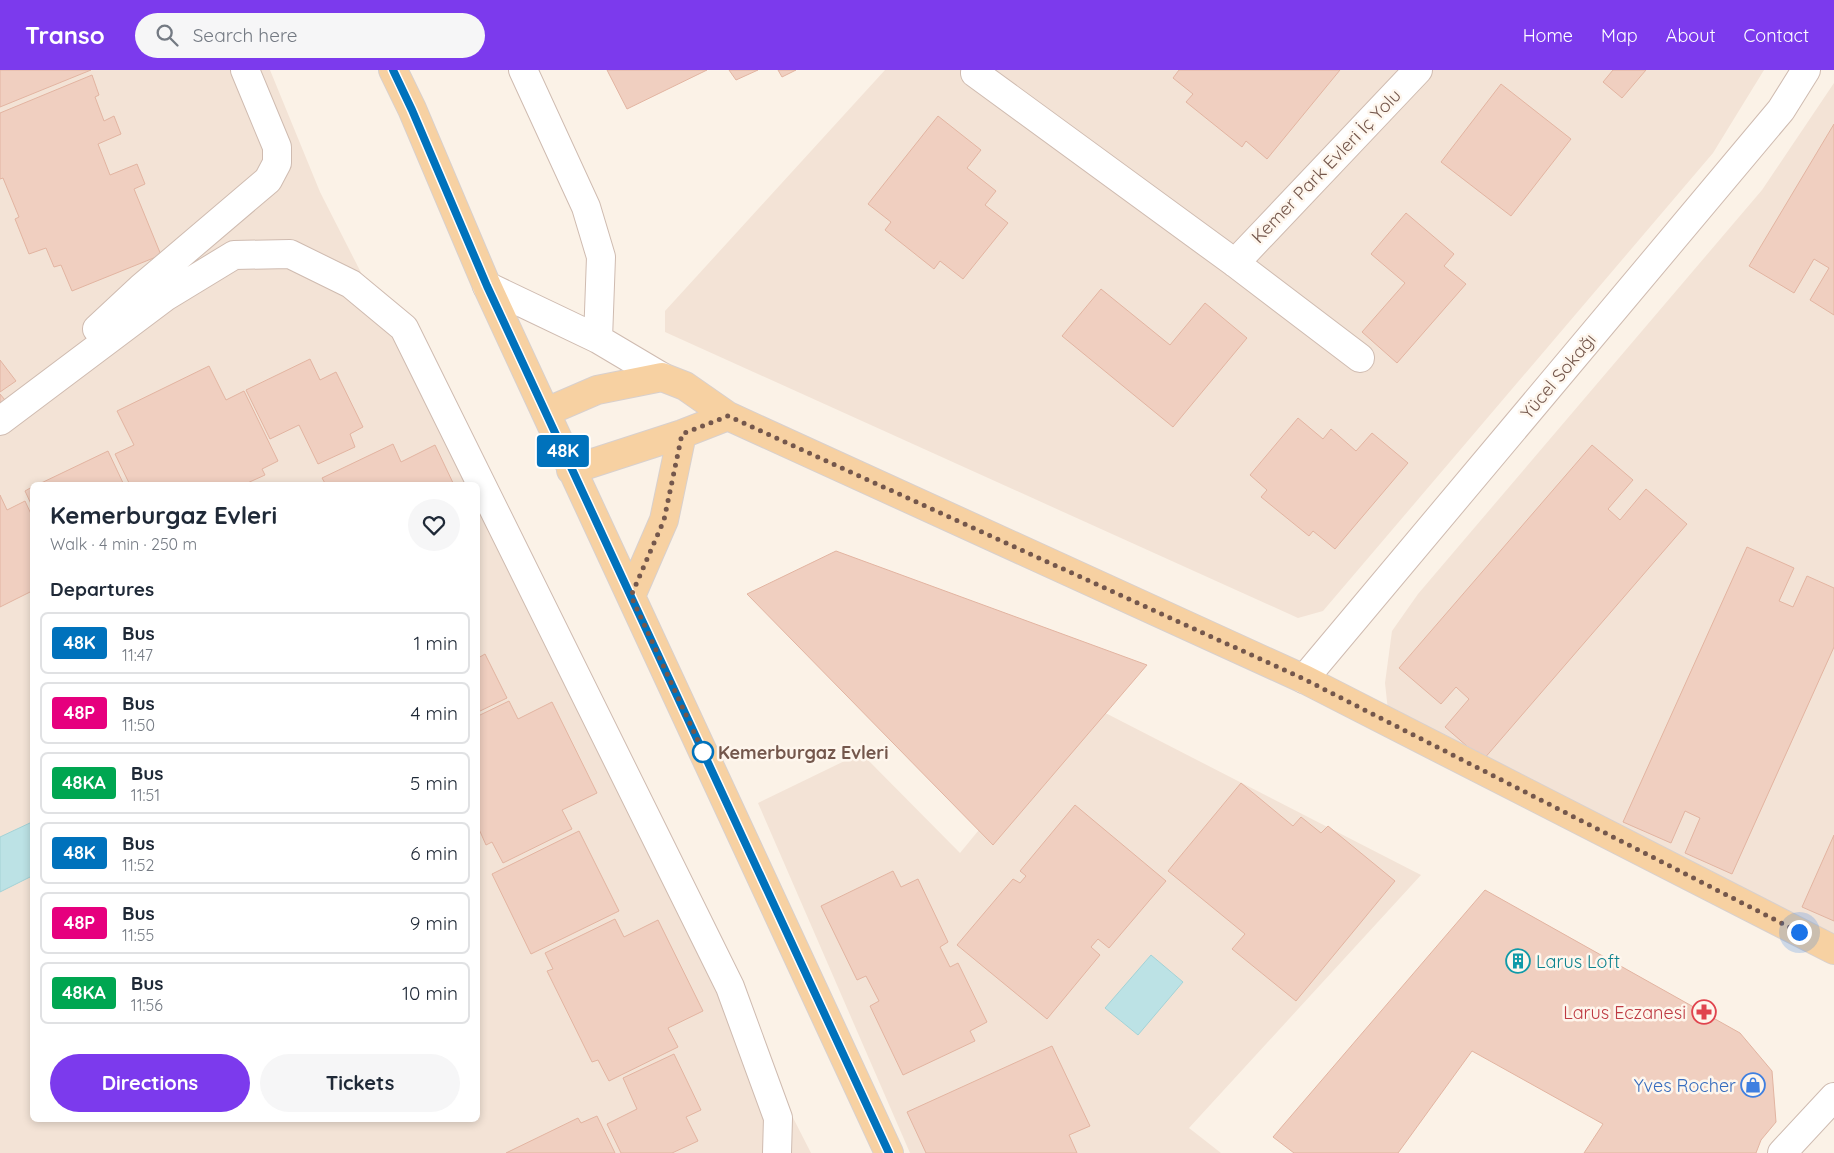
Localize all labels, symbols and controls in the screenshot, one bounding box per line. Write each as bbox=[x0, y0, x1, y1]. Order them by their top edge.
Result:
search box bbox=[135, 13, 485, 58]
text: Transo bbox=[25, 20, 105, 50]
icon: search bbox=[153, 21, 181, 49]
text: Search here bbox=[193, 23, 298, 47]
text: Home bbox=[1523, 24, 1573, 47]
text: Map bbox=[1601, 24, 1638, 47]
text: About bbox=[1666, 24, 1716, 47]
text: Contact bbox=[1744, 24, 1809, 47]
street label: Kemer Park Evleri İç Yolu bbox=[1246, 84, 1406, 248]
street label: Yücel Sokağı bbox=[1515, 328, 1601, 424]
line badge: 48K bbox=[534, 435, 592, 467]
text: 48K bbox=[547, 439, 579, 462]
button: heart bbox=[408, 499, 460, 551]
text: Kemerburgaz Evleri bbox=[50, 500, 277, 530]
text: Walk · 4 min · 250 m bbox=[50, 534, 197, 554]
text: Departures bbox=[50, 577, 154, 601]
text: Bus bbox=[122, 621, 155, 645]
text: 48K bbox=[63, 631, 96, 654]
text: 1 min bbox=[413, 631, 458, 655]
text: 11:47 bbox=[122, 645, 153, 665]
text: Bus bbox=[122, 691, 155, 715]
text: 48P bbox=[64, 701, 95, 724]
text: 4 min bbox=[410, 701, 458, 725]
text: 11:50 bbox=[122, 715, 155, 735]
marker: Kemerburgaz Evleri bbox=[692, 741, 714, 763]
place label: Kemerburgaz Evleri bbox=[718, 741, 888, 764]
text: Bus bbox=[131, 761, 164, 785]
text: 48KA bbox=[62, 771, 106, 794]
text: 5 min bbox=[410, 771, 458, 795]
text: 11:51 bbox=[131, 785, 160, 805]
text: Bus bbox=[122, 831, 155, 855]
text: 48K bbox=[63, 841, 96, 864]
text: 6 min bbox=[410, 841, 458, 865]
text: 11:52 bbox=[122, 855, 154, 875]
text: Bus bbox=[122, 901, 155, 925]
text: 48P bbox=[64, 911, 95, 934]
text: 9 min bbox=[410, 911, 458, 935]
your location bbox=[1787, 920, 1812, 945]
text: 11:55 bbox=[122, 925, 154, 945]
building icon: Larus Loft bbox=[1505, 948, 1531, 974]
place label: Larus Loft bbox=[1536, 950, 1620, 973]
text: Bus bbox=[131, 971, 164, 995]
text: 48KA bbox=[62, 981, 106, 1004]
text: 10 min bbox=[402, 981, 458, 1005]
text: 11:56 bbox=[131, 995, 163, 1015]
pharmacy icon: Larus Eczanesi bbox=[1691, 999, 1717, 1025]
place label: Larus Eczanesi bbox=[1563, 1001, 1686, 1024]
button: Directions bbox=[50, 1054, 250, 1112]
button: Tickets bbox=[260, 1054, 460, 1112]
shop icon: Yves Rocher bbox=[1740, 1072, 1766, 1098]
place label: Yves Rocher bbox=[1634, 1074, 1736, 1097]

